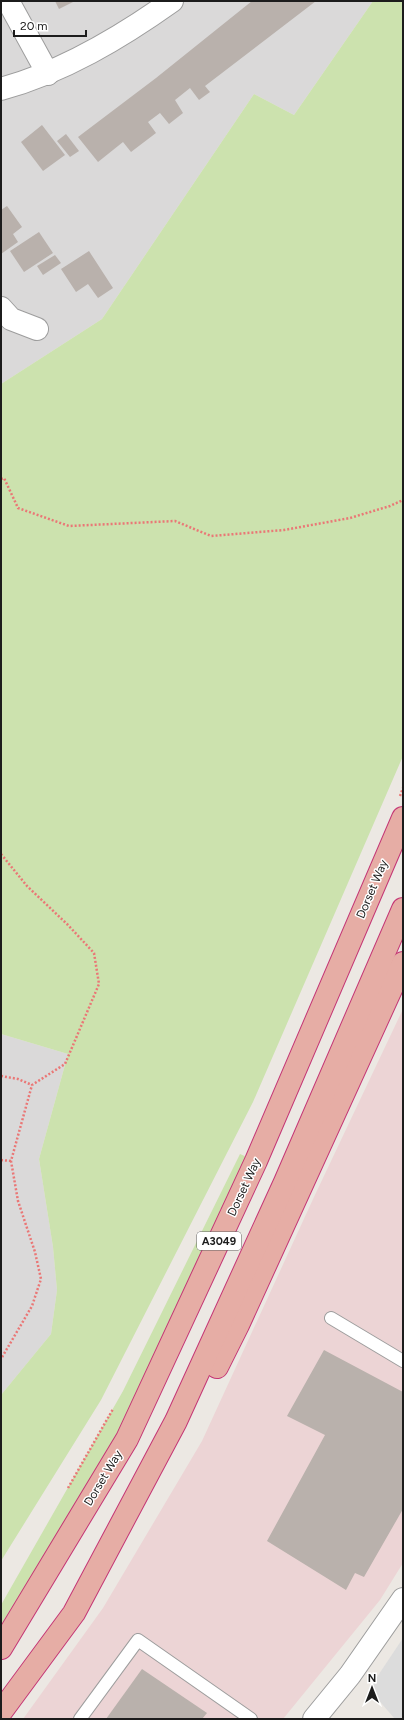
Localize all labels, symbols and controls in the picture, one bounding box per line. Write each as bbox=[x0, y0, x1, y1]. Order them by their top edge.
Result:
scale bar bbox=[14, 12, 86, 38]
text: 20 m bbox=[20, 19, 48, 33]
street label: Dorset Way bbox=[353, 857, 391, 920]
street label: Dorset Way bbox=[224, 1155, 264, 1218]
road number: A3049 bbox=[197, 1232, 241, 1250]
street label: Dorset Way bbox=[81, 1447, 125, 1508]
north arrow bbox=[352, 1668, 392, 1708]
text: N bbox=[368, 1672, 376, 1685]

